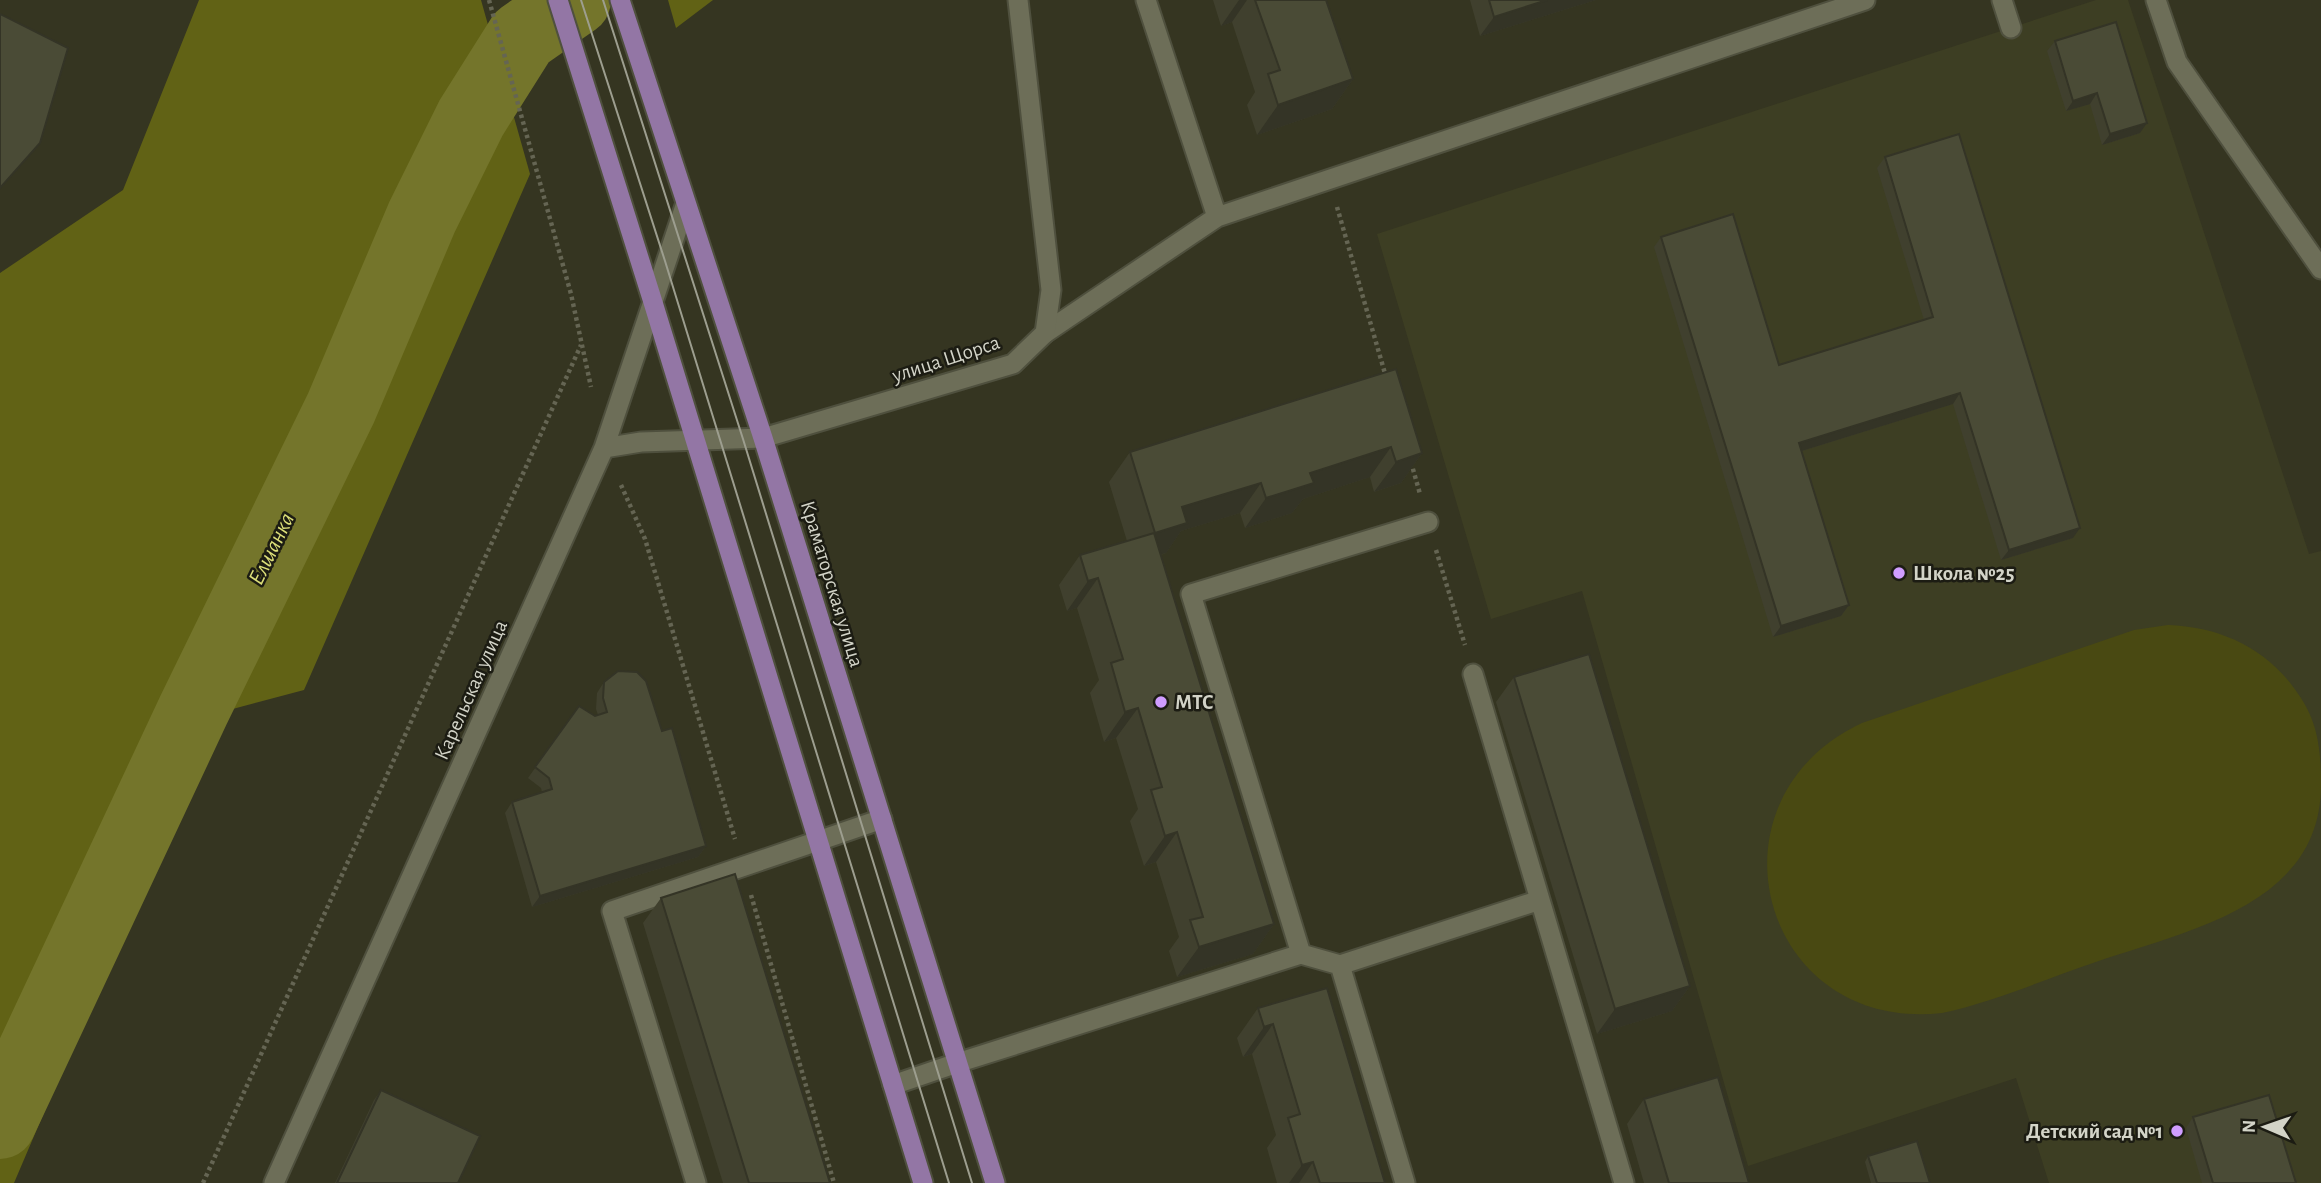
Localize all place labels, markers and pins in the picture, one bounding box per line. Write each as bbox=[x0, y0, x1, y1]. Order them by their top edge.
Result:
place label: Школа №25 bbox=[1913, 563, 2015, 584]
marker: Школа №25 bbox=[1891, 565, 1907, 581]
place label: МТС bbox=[1175, 692, 1214, 713]
marker: МТС bbox=[1153, 694, 1169, 710]
place label: Детский сад №1 bbox=[2026, 1121, 2163, 1142]
marker: Детский сад №1 bbox=[2169, 1123, 2185, 1139]

